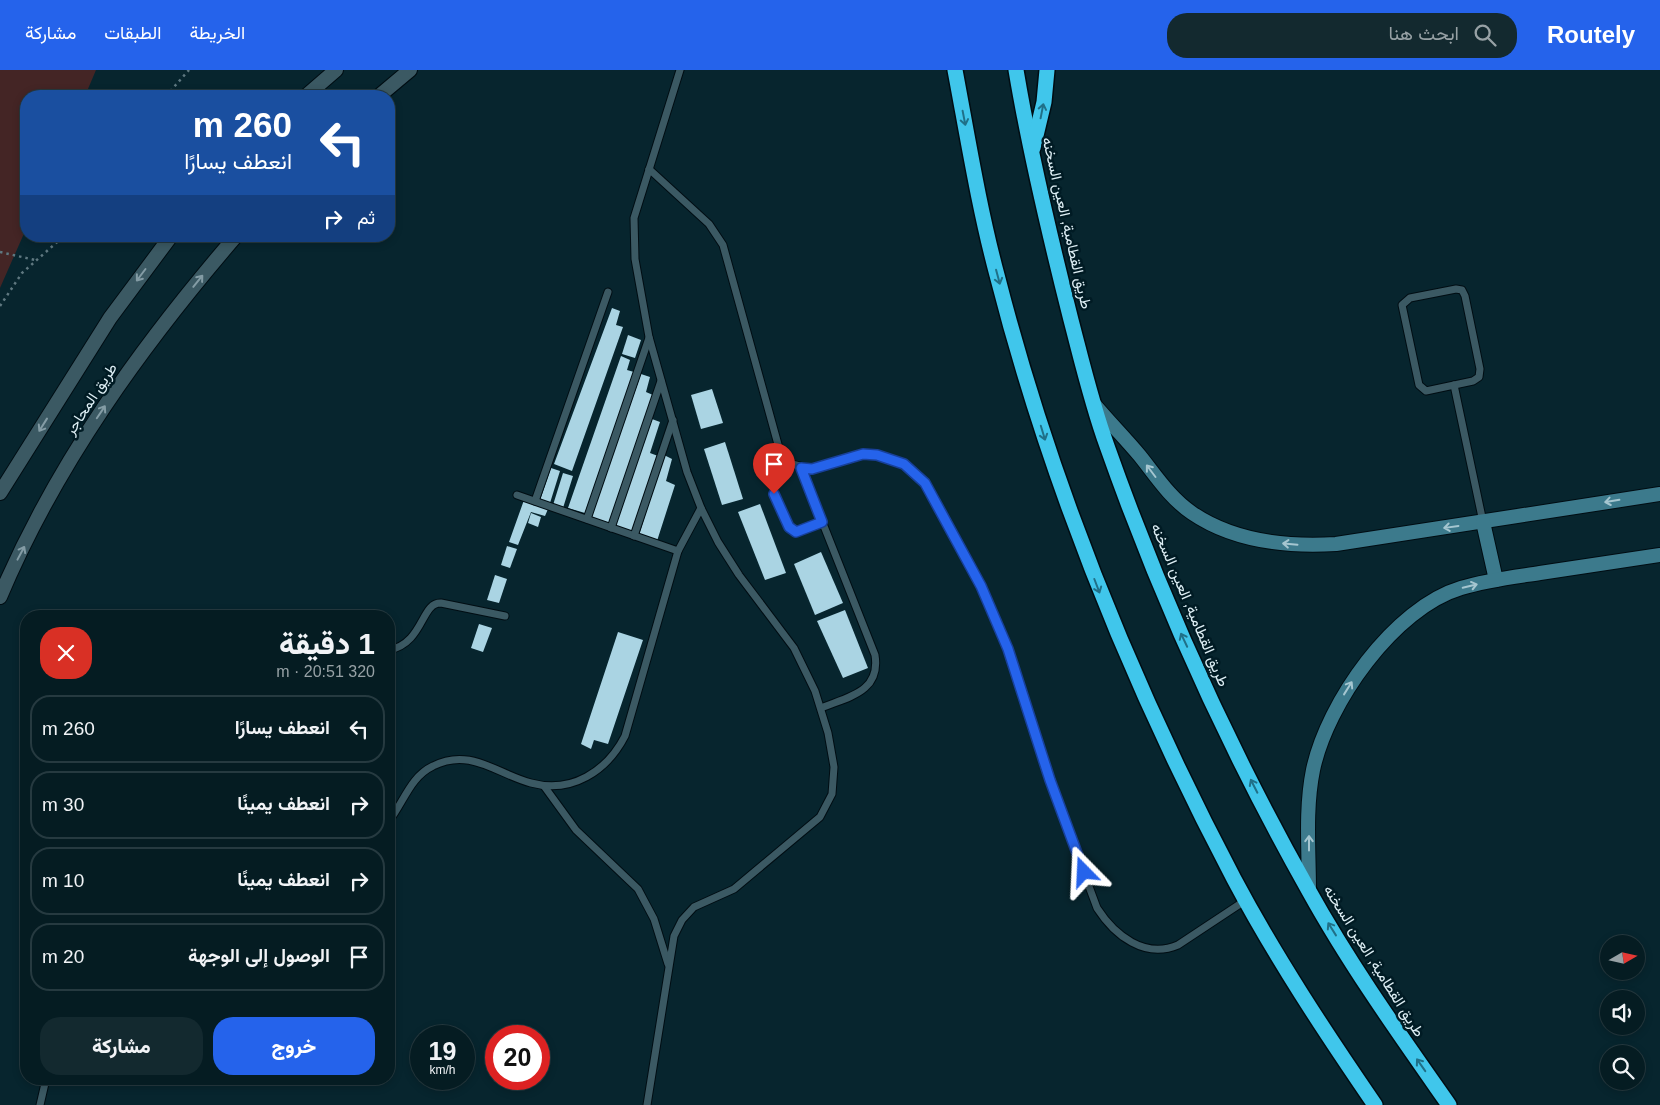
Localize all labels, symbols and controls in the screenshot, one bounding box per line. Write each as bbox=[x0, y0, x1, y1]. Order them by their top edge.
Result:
search box bbox=[1167, 13, 1517, 58]
icon: search bbox=[1471, 21, 1499, 49]
text: Routely bbox=[1547, 21, 1635, 48]
text: مشاركة bbox=[25, 23, 76, 43]
text: الطبقات bbox=[104, 23, 161, 43]
text: الخريطة bbox=[189, 23, 245, 43]
text: ابحث هنا bbox=[1389, 23, 1459, 44]
one-way arrow bbox=[1038, 104, 1047, 120]
text: 260 m bbox=[193, 105, 292, 144]
icon: left bbox=[310, 110, 375, 175]
one-way arrow bbox=[959, 110, 969, 126]
street label: طريق القطامية, العين السخنه bbox=[1037, 135, 1096, 311]
text: انعطف يسارًا bbox=[184, 149, 292, 174]
icon: right bbox=[319, 205, 347, 233]
text: ثم bbox=[357, 207, 375, 228]
one-way arrow bbox=[136, 268, 147, 281]
one-way arrow bbox=[993, 268, 1003, 284]
one-way arrow bbox=[192, 275, 203, 288]
street label: طريق المحاجر bbox=[60, 359, 122, 440]
one-way arrow bbox=[96, 405, 106, 419]
one-way arrow bbox=[37, 418, 48, 432]
one-way arrow bbox=[1038, 425, 1048, 441]
pin bbox=[753, 443, 795, 494]
icon: arrive bbox=[760, 450, 788, 478]
one-way arrow bbox=[1146, 464, 1156, 478]
one-way arrow bbox=[1604, 497, 1620, 507]
street label: طريق القطامية, العين السخنه bbox=[1146, 521, 1233, 690]
one-way arrow bbox=[1444, 522, 1460, 532]
one-way arrow bbox=[1283, 539, 1299, 549]
one-way arrow bbox=[16, 546, 26, 561]
one-way arrow bbox=[1093, 578, 1102, 593]
one-way arrow bbox=[1462, 581, 1478, 590]
button: close bbox=[40, 627, 92, 679]
text: 1 دقيقة bbox=[279, 627, 375, 660]
one-way arrow bbox=[1179, 633, 1188, 648]
text: 320 m · 20:51 bbox=[276, 663, 375, 680]
one-way arrow bbox=[1343, 681, 1354, 695]
icon: left bbox=[345, 715, 373, 743]
text: انعطف يسارًا bbox=[235, 717, 330, 738]
text: 260 m bbox=[42, 718, 95, 739]
one-way arrow bbox=[1249, 779, 1258, 794]
icon: right bbox=[345, 791, 373, 819]
text: انعطف يمينًا bbox=[237, 793, 330, 814]
text: 30 m bbox=[42, 794, 84, 815]
one-way arrow bbox=[1304, 835, 1314, 851]
position arrow bbox=[1057, 845, 1109, 897]
icon: right bbox=[345, 867, 373, 895]
text: انعطف يمينًا bbox=[237, 869, 330, 890]
text: 10 m bbox=[42, 870, 84, 891]
street label: طريق القطامية, العين السخنه bbox=[1319, 882, 1428, 1041]
one-way arrow bbox=[1327, 922, 1337, 936]
north arrow bbox=[1600, 935, 1645, 980]
map controls bbox=[1600, 935, 1645, 1090]
icon: arrive bbox=[345, 943, 373, 971]
text: الوصول إلى الوجهة bbox=[188, 945, 330, 966]
text: 20 m bbox=[42, 946, 84, 967]
button: sound bbox=[1600, 990, 1645, 1035]
button: مشاركة bbox=[40, 1017, 203, 1075]
button: خروج bbox=[213, 1017, 375, 1075]
speed limit sign: 20 bbox=[485, 1025, 550, 1090]
text: 19 bbox=[429, 1037, 456, 1065]
button: search bbox=[1600, 1045, 1645, 1090]
one-way arrow bbox=[1416, 1058, 1426, 1072]
text: km/h bbox=[429, 1063, 456, 1077]

